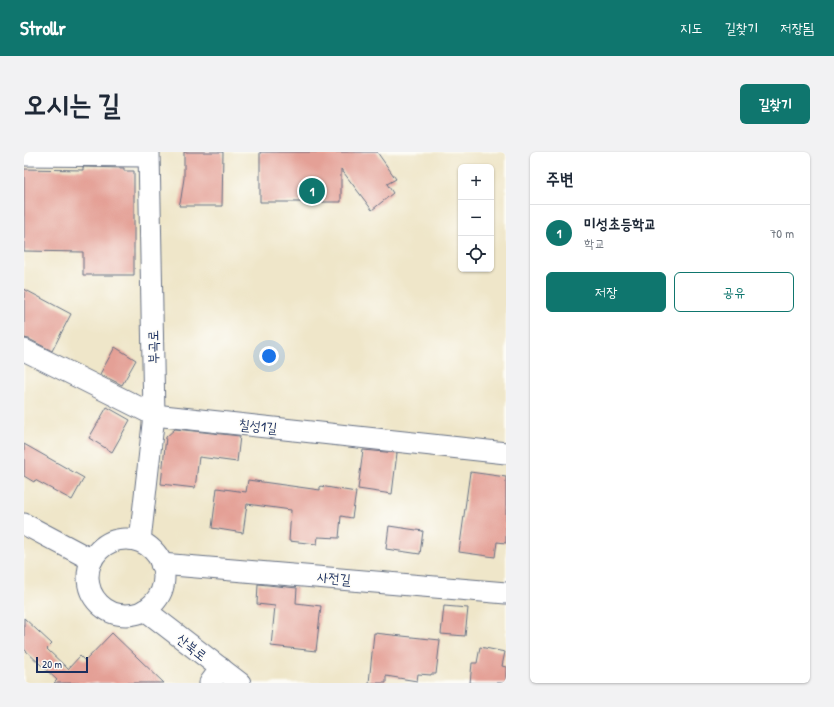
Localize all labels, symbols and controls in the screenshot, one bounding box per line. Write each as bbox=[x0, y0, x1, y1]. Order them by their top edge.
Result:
text: Strollr bbox=[20, 15, 66, 41]
text: 지도 bbox=[680, 18, 702, 37]
text: 길찾기 bbox=[724, 18, 758, 37]
text: 저장됨 bbox=[780, 18, 814, 37]
button: 길찾기 bbox=[740, 84, 810, 124]
text: 오시는 길 bbox=[24, 85, 121, 123]
map controls bbox=[458, 164, 494, 272]
button: + bbox=[458, 164, 494, 200]
text: 주변 bbox=[546, 167, 573, 190]
pin: 1 bbox=[299, 176, 325, 206]
button: − bbox=[458, 200, 494, 236]
text: 미성초등학교 bbox=[584, 213, 656, 234]
text: 1 bbox=[557, 224, 561, 242]
text: 70 m bbox=[770, 224, 794, 242]
text: 학교 bbox=[584, 234, 605, 252]
button: locate bbox=[458, 236, 494, 272]
button: 저장 bbox=[546, 272, 666, 312]
button: 공유 bbox=[674, 272, 794, 312]
street label: 부곡로 bbox=[143, 330, 162, 364]
your location bbox=[259, 346, 279, 366]
street label: 칠성1길 bbox=[238, 414, 279, 437]
street label: 사전길 bbox=[316, 567, 352, 589]
street label: 산북로 bbox=[173, 629, 211, 664]
scale bar bbox=[36, 655, 88, 674]
text: 20 m bbox=[42, 657, 62, 671]

